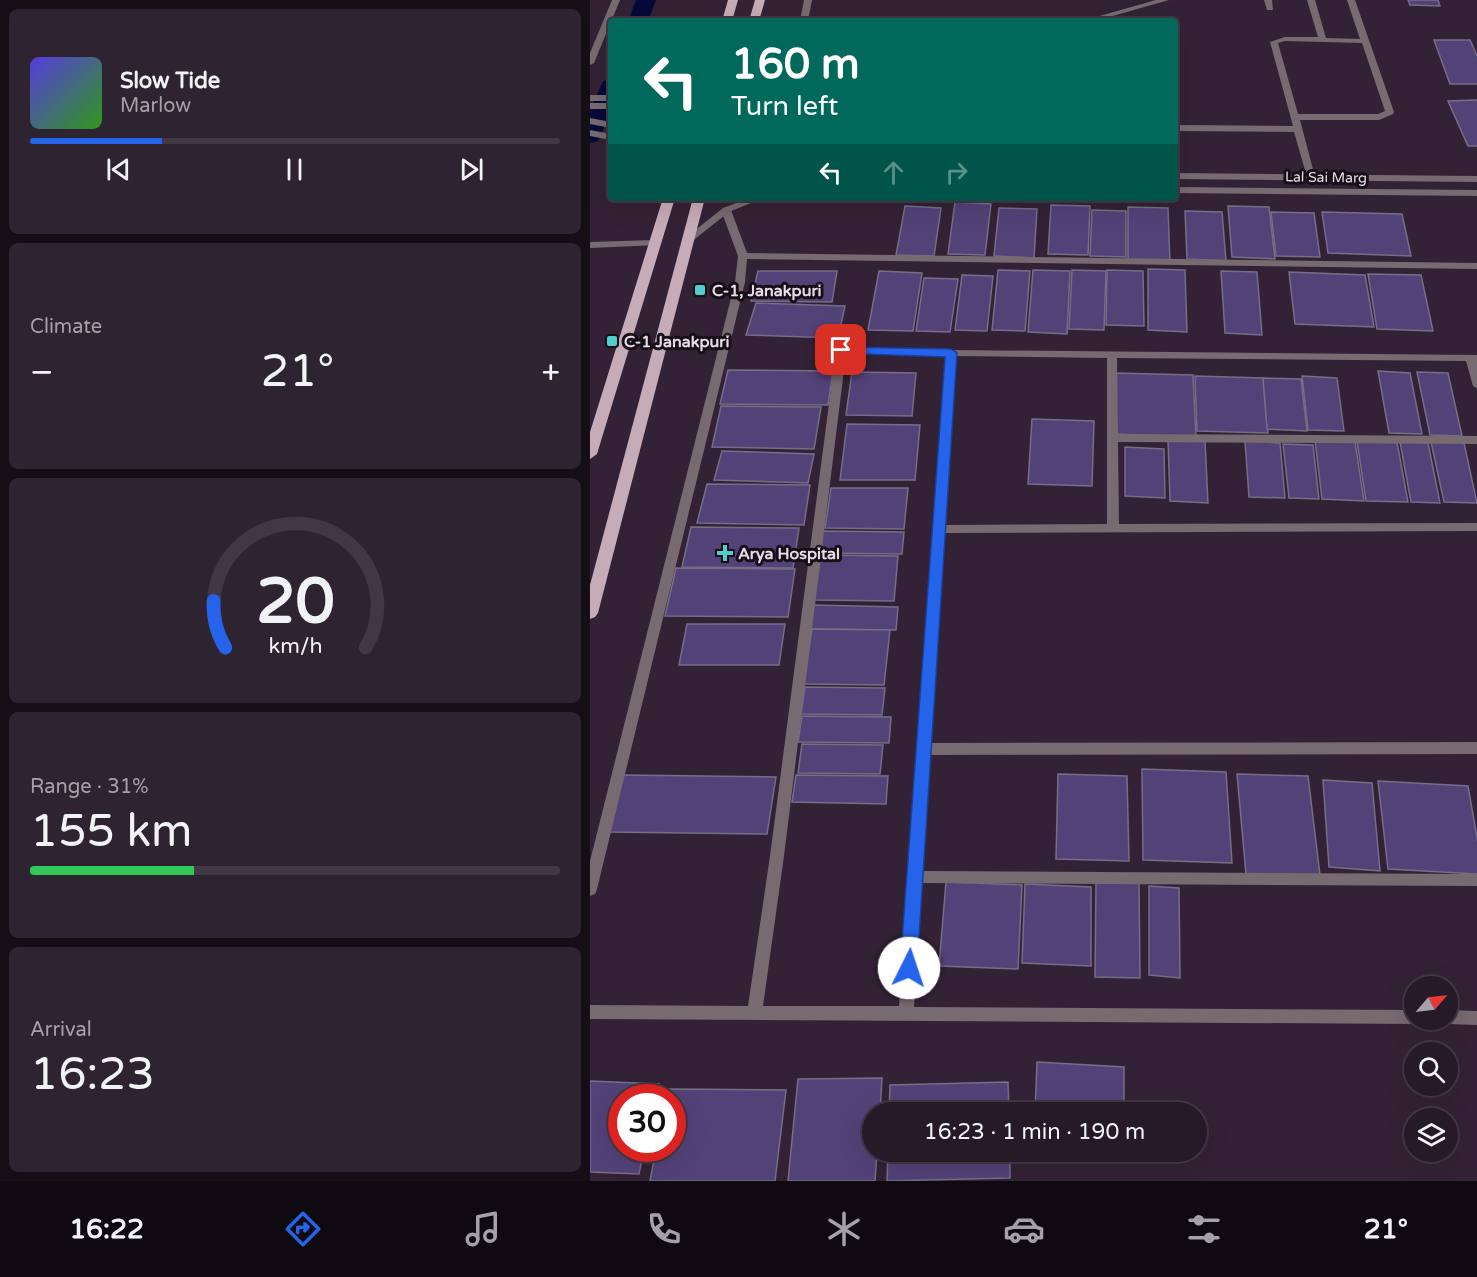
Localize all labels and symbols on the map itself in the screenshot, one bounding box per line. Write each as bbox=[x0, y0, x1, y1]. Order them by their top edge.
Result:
street label: Lal Sai Marg bbox=[1285, 168, 1367, 187]
place label: C-1, Janakpuri bbox=[712, 281, 822, 301]
marker: C-1, Janakpuri bbox=[693, 283, 707, 297]
pin bbox=[815, 324, 866, 375]
place label: C-1 Janakpuri bbox=[624, 332, 729, 352]
marker: C-1 Janakpuri bbox=[605, 334, 619, 348]
marker: Arya Hospital bbox=[716, 544, 734, 562]
place label: Arya Hospital bbox=[738, 544, 840, 564]
position arrow bbox=[877, 936, 941, 1000]
north arrow bbox=[1404, 976, 1458, 1030]
speed limit sign: 30 bbox=[608, 1084, 686, 1162]

